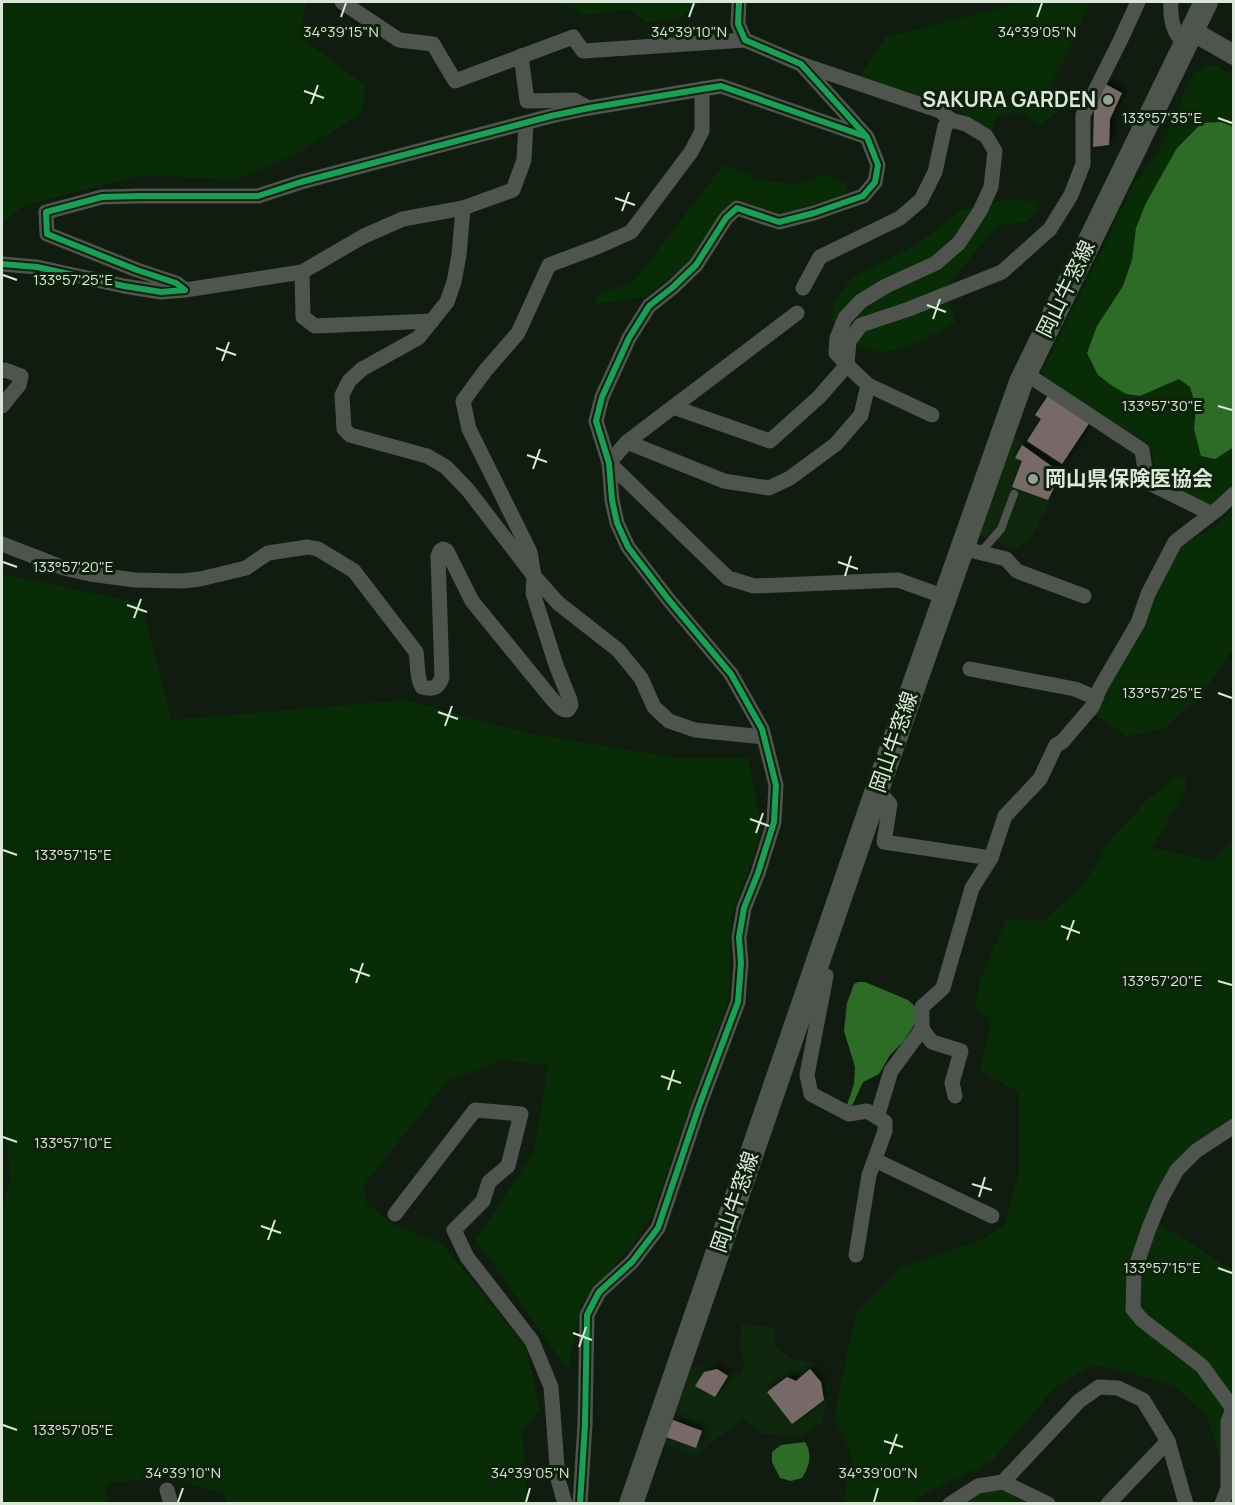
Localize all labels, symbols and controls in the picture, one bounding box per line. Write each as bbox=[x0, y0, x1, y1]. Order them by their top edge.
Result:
text: 34°39'15"N bbox=[303, 21, 379, 42]
text: 34°39'10"N bbox=[651, 21, 727, 42]
text: 34°39'05"N bbox=[998, 21, 1076, 42]
place label: SAKURA GARDEN bbox=[922, 85, 1096, 113]
marker: SAKURA GARDEN bbox=[1101, 93, 1115, 107]
text: 133°57'35"E bbox=[1122, 107, 1202, 128]
street label: 岡山牛窓線 bbox=[1030, 235, 1101, 342]
text: 133°57'25"E bbox=[33, 269, 113, 290]
text: 133°57'30"E bbox=[1122, 395, 1202, 416]
place label: 岡山県保険医協会 bbox=[1045, 464, 1213, 492]
marker: 岡山県保険医協会 bbox=[1026, 472, 1040, 486]
text: 133°57'20"E bbox=[33, 556, 113, 577]
text: 133°57'25"E bbox=[1122, 682, 1202, 703]
street label: 岡山牛窓線 bbox=[863, 687, 923, 796]
text: 133°57'15"E bbox=[34, 844, 112, 865]
text: 133°57'20"E bbox=[1122, 970, 1202, 991]
text: 133°57'10"E bbox=[34, 1132, 112, 1153]
street label: 岡山牛窓線 bbox=[704, 1147, 764, 1256]
text: 133°57'15"E bbox=[1123, 1257, 1201, 1278]
text: 133°57'05"E bbox=[33, 1419, 113, 1440]
text: 34°39'10"N bbox=[145, 1462, 221, 1483]
text: 34°39'05"N bbox=[491, 1462, 569, 1483]
text: 34°39'00"N bbox=[838, 1462, 918, 1483]

